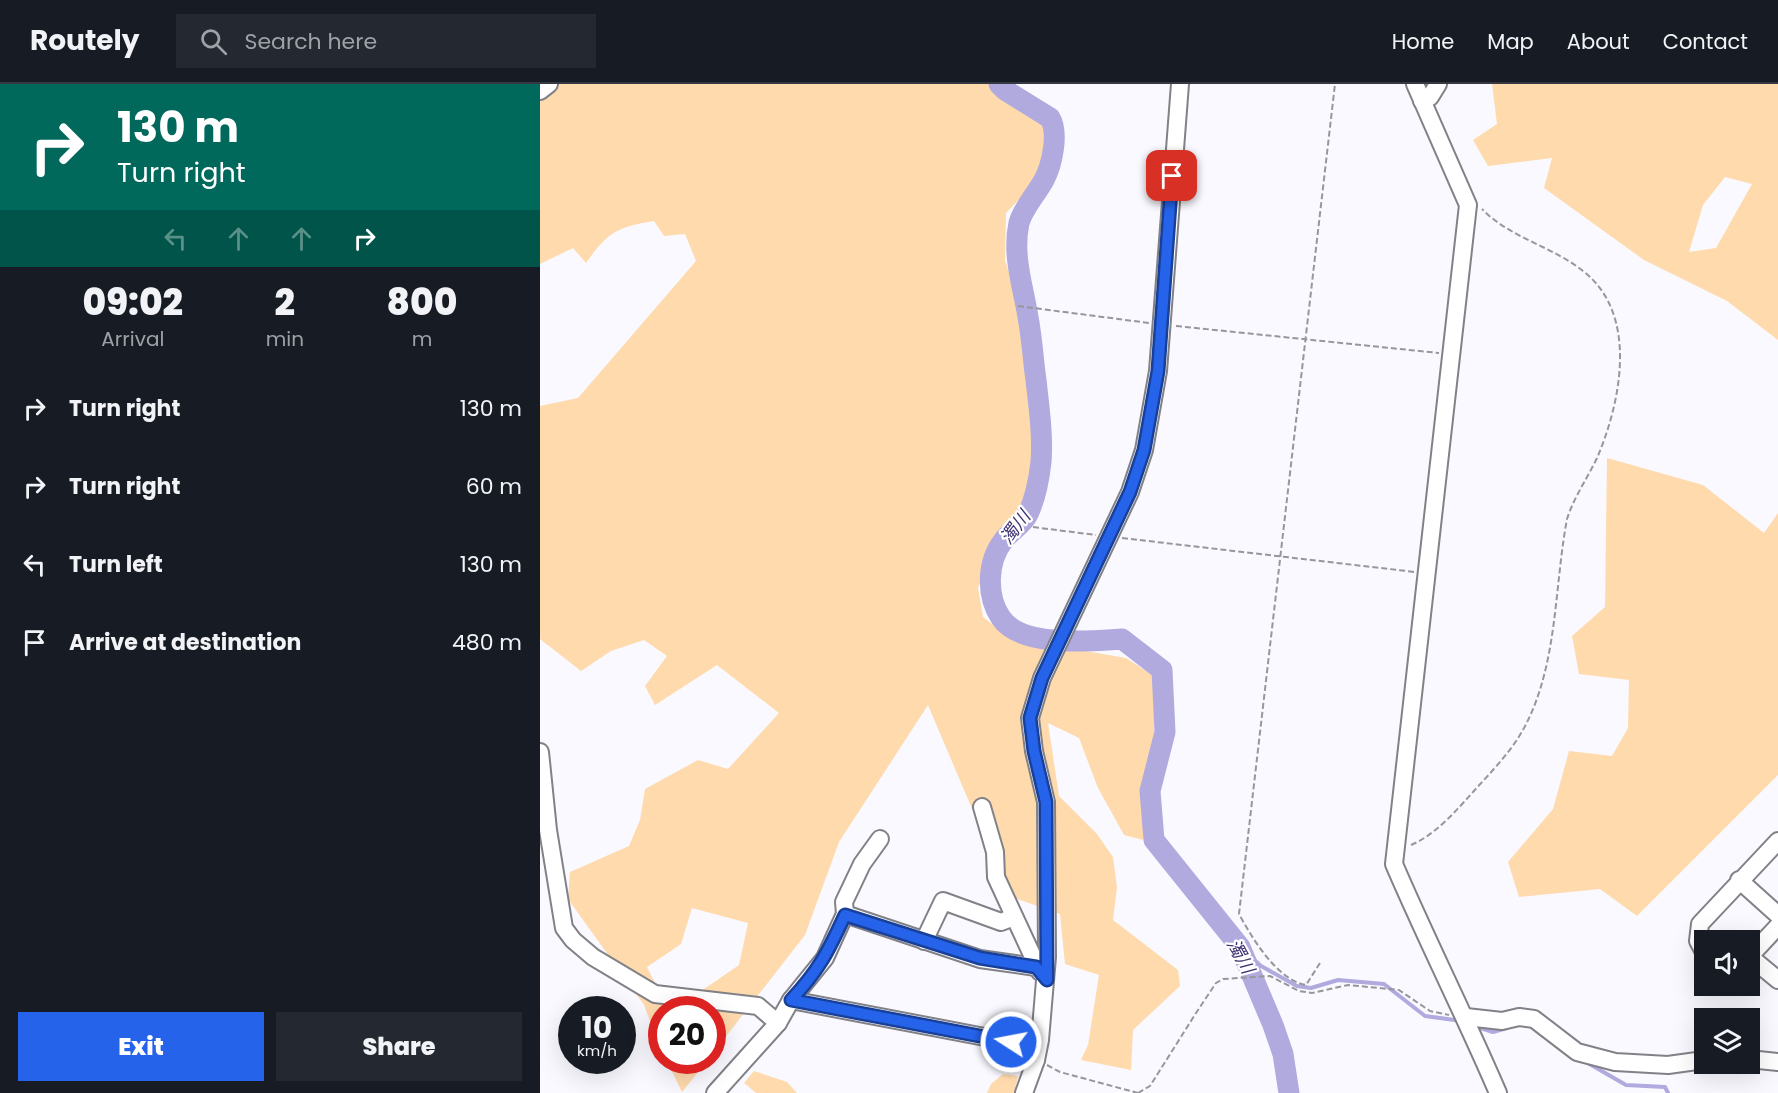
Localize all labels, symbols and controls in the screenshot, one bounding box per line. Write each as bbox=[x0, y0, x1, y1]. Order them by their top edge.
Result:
search box bbox=[176, 14, 596, 68]
text: Routely bbox=[30, 21, 140, 60]
icon: search bbox=[197, 25, 230, 58]
text: Search here bbox=[245, 26, 377, 57]
text: Home bbox=[1392, 27, 1454, 56]
text: Map bbox=[1487, 27, 1534, 56]
text: About bbox=[1567, 27, 1630, 56]
text: Contact bbox=[1663, 27, 1748, 56]
text: 130 m bbox=[117, 98, 239, 157]
icon: right bbox=[18, 108, 96, 186]
pin bbox=[1146, 150, 1197, 201]
text: Turn right bbox=[117, 154, 246, 191]
icon: arrive bbox=[1155, 159, 1188, 192]
icon: left bbox=[159, 222, 192, 255]
icon: ahead bbox=[222, 222, 255, 255]
icon: ahead bbox=[285, 222, 318, 255]
icon: right bbox=[348, 222, 381, 255]
text: 09:02 bbox=[83, 277, 183, 328]
text: 2 bbox=[275, 277, 295, 328]
text: 800 bbox=[387, 277, 457, 328]
text: Arrival bbox=[101, 325, 164, 353]
text: min bbox=[266, 325, 304, 353]
text: m bbox=[412, 325, 432, 353]
icon: right bbox=[18, 392, 51, 425]
text: Turn right bbox=[69, 393, 180, 424]
text: 130 m bbox=[460, 393, 522, 424]
icon: right bbox=[18, 470, 51, 503]
text: Turn right bbox=[69, 471, 180, 502]
text: 60 m bbox=[466, 471, 522, 502]
water label: 濁川 bbox=[994, 504, 1037, 549]
icon: left bbox=[18, 548, 51, 581]
text: Turn left bbox=[69, 549, 163, 580]
text: 130 m bbox=[460, 549, 522, 580]
icon: arrive bbox=[18, 626, 51, 659]
text: Arrive at destination bbox=[69, 627, 301, 658]
text: 480 m bbox=[452, 627, 522, 658]
map controls bbox=[1694, 930, 1760, 1074]
button: sound bbox=[1694, 930, 1760, 996]
water label: 濁川 bbox=[1221, 934, 1262, 980]
speed limit sign: 20 bbox=[648, 996, 726, 1074]
text: 10 bbox=[582, 1006, 612, 1049]
button: layers bbox=[1694, 1008, 1760, 1074]
position arrow bbox=[979, 1010, 1043, 1074]
button: Exit bbox=[18, 1012, 264, 1081]
button: Share bbox=[276, 1012, 522, 1081]
text: km/h bbox=[577, 1040, 617, 1061]

